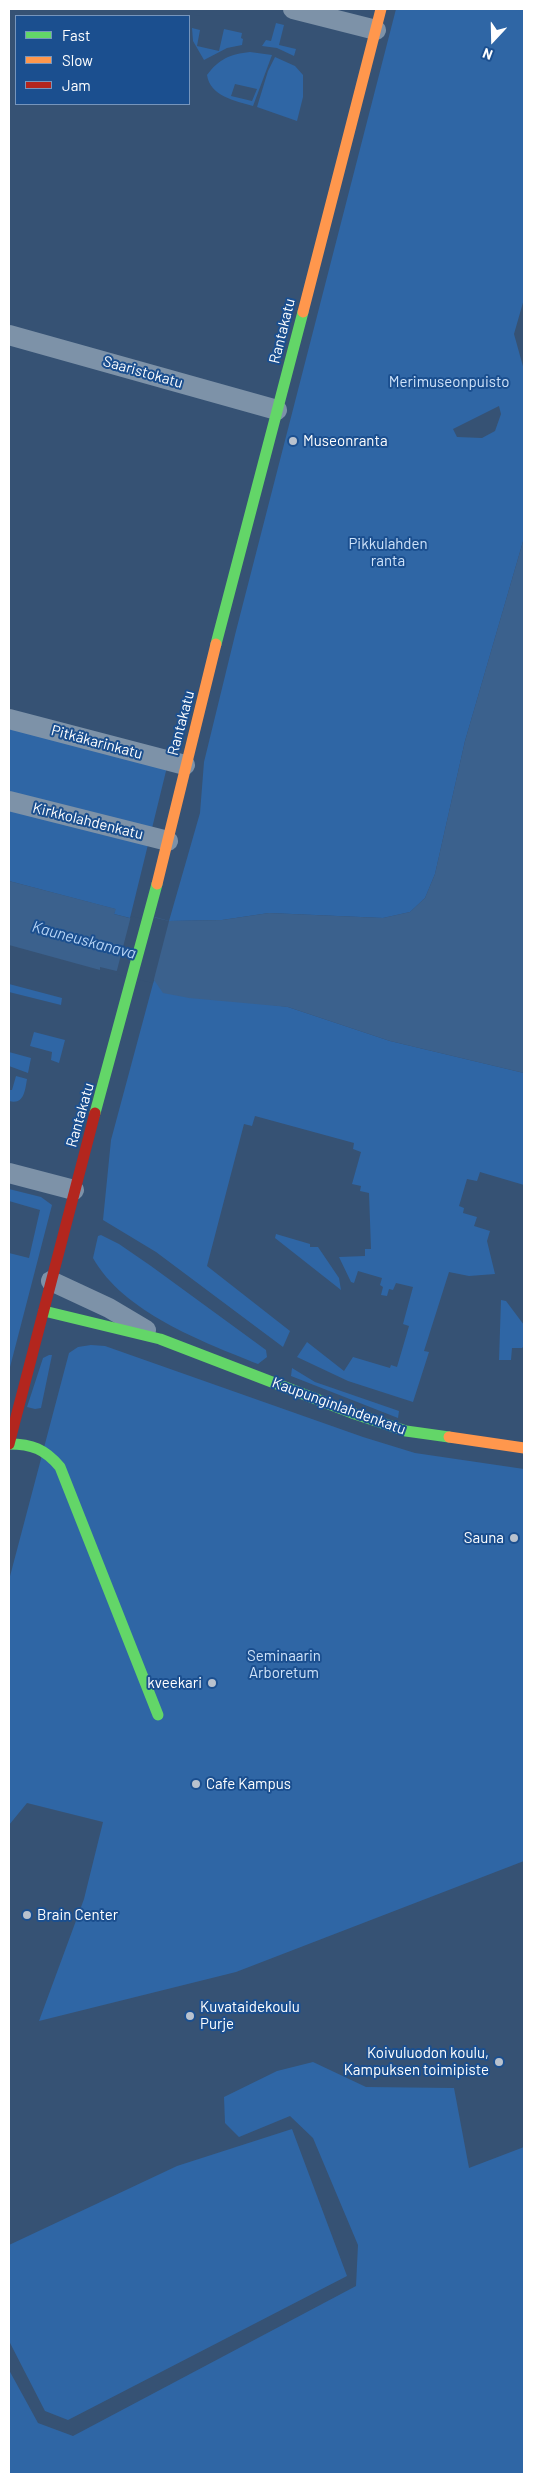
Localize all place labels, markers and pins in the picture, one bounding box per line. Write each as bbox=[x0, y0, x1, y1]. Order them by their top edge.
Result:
place label: Museonranta bbox=[303, 432, 388, 450]
marker: Museonranta bbox=[287, 435, 299, 447]
place label: Sauna bbox=[464, 1529, 504, 1547]
marker: Sauna bbox=[508, 1532, 520, 1544]
place label: kveekari bbox=[147, 1674, 202, 1692]
marker: kveekari bbox=[206, 1677, 218, 1689]
place label: Cafe Kampus bbox=[206, 1775, 291, 1793]
marker: Cafe Kampus bbox=[190, 1778, 202, 1790]
place label: Brain Center bbox=[37, 1906, 118, 1924]
marker: Brain Center bbox=[21, 1909, 33, 1921]
place label: Kuvataidekoulu Purje bbox=[200, 1998, 300, 2033]
marker: Kuvataidekoulu Purje bbox=[184, 2010, 196, 2022]
place label: Koivuluodon koulu, Kampuksen toimipiste bbox=[344, 2044, 489, 2079]
marker: Koivuluodon koulu, Kampuksen toimipiste bbox=[493, 2056, 505, 2068]

